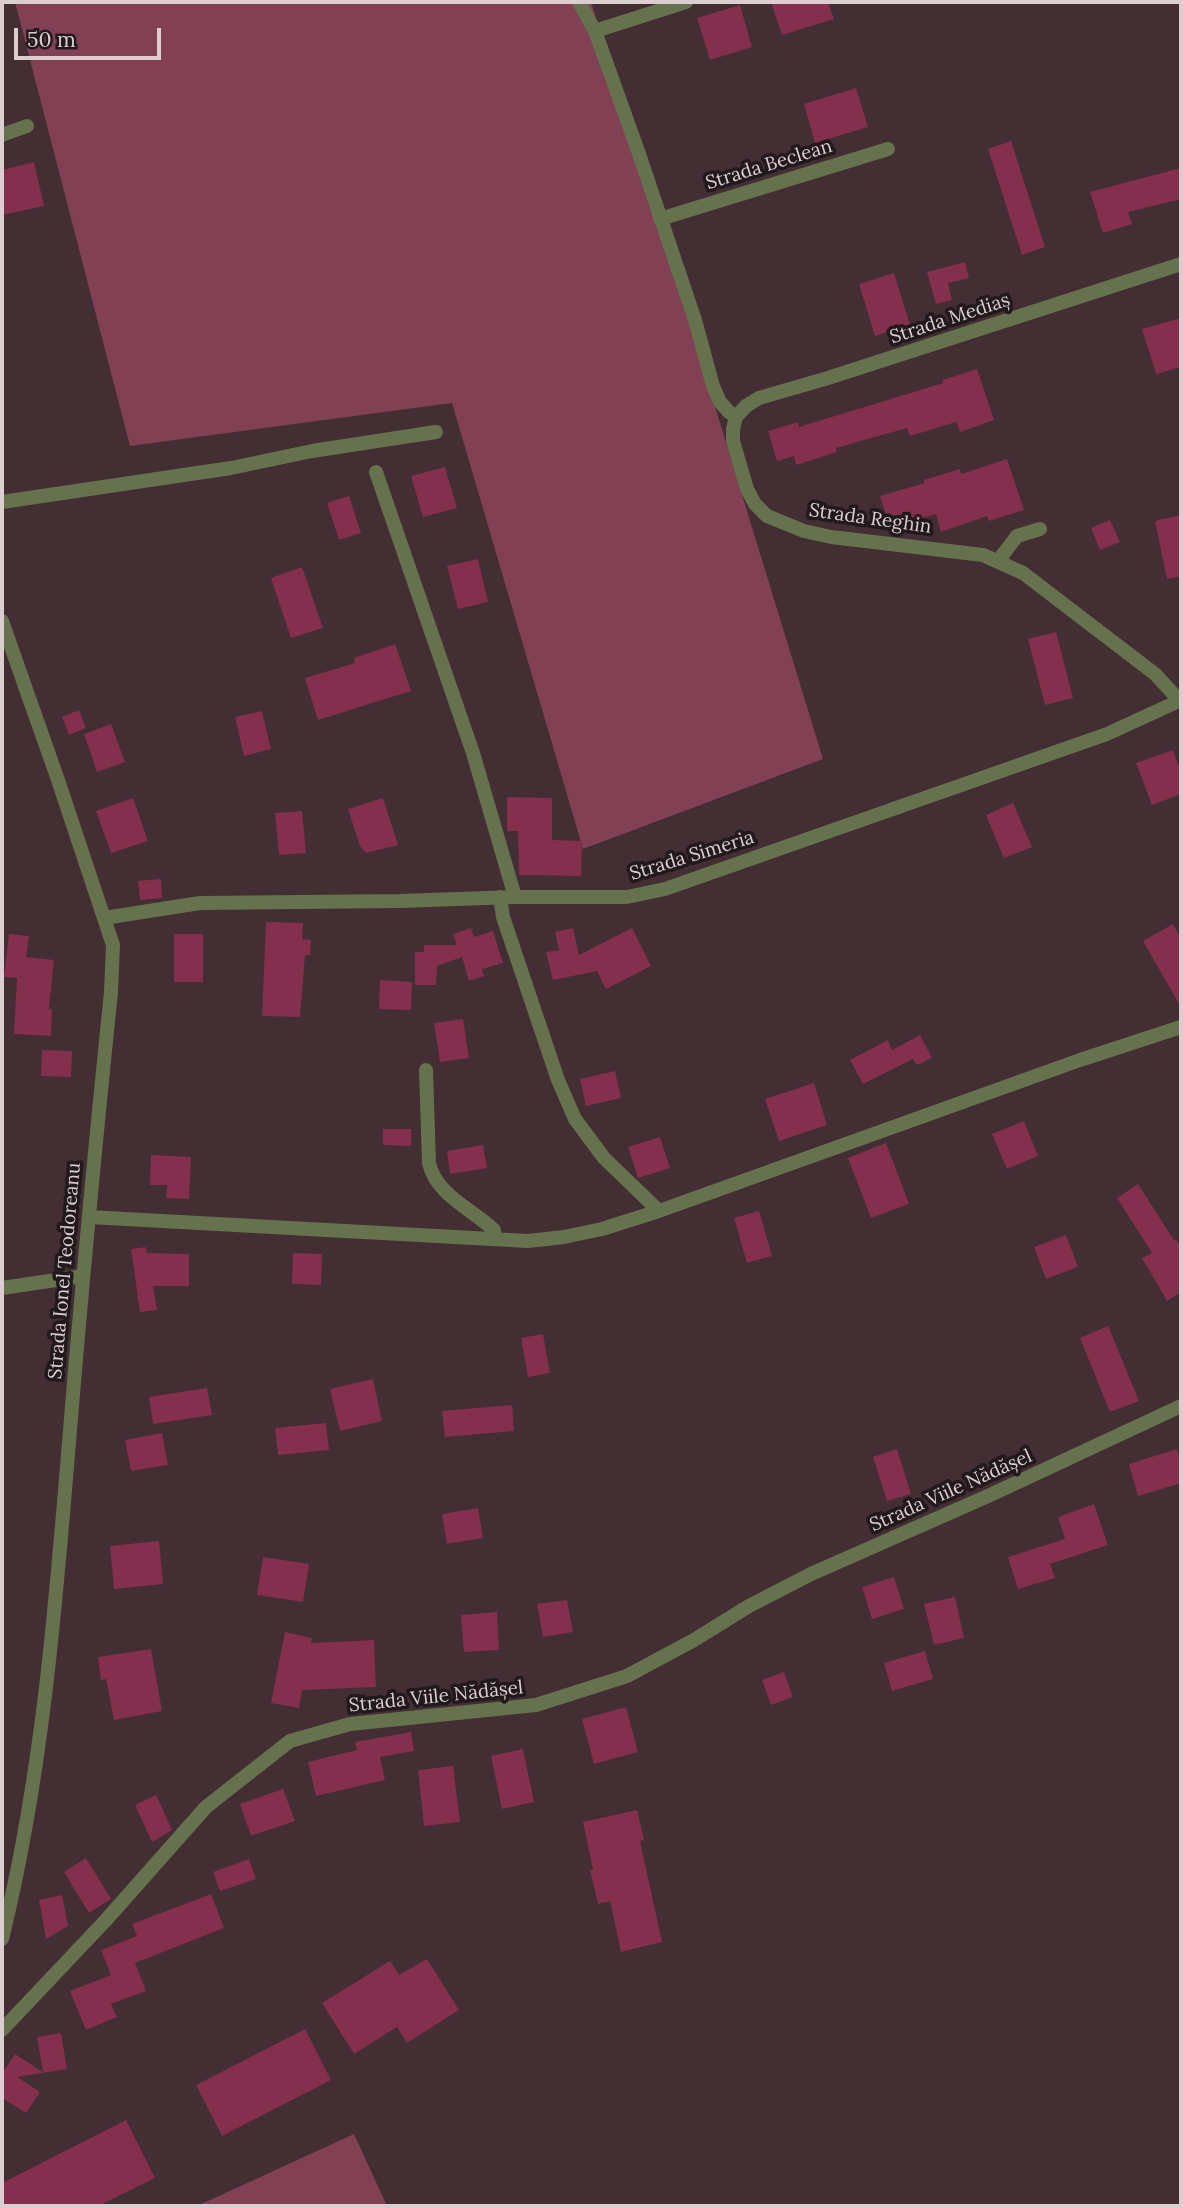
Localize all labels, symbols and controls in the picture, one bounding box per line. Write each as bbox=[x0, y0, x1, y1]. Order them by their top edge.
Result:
scale bar bbox=[18, 14, 164, 58]
text: 50 m bbox=[27, 26, 76, 53]
street label: Strada Beclean bbox=[703, 135, 835, 195]
street label: Strada Mediaș bbox=[887, 289, 1013, 349]
street label: Strada Reghin bbox=[807, 499, 933, 539]
street label: Strada Simeria bbox=[627, 826, 757, 886]
street label: Strada Ionel Teodoreanu bbox=[44, 1162, 86, 1380]
street label: Strada Viile Nădășel bbox=[866, 1445, 1036, 1537]
street label: Strada Viile Nădășel bbox=[348, 1677, 524, 1717]

